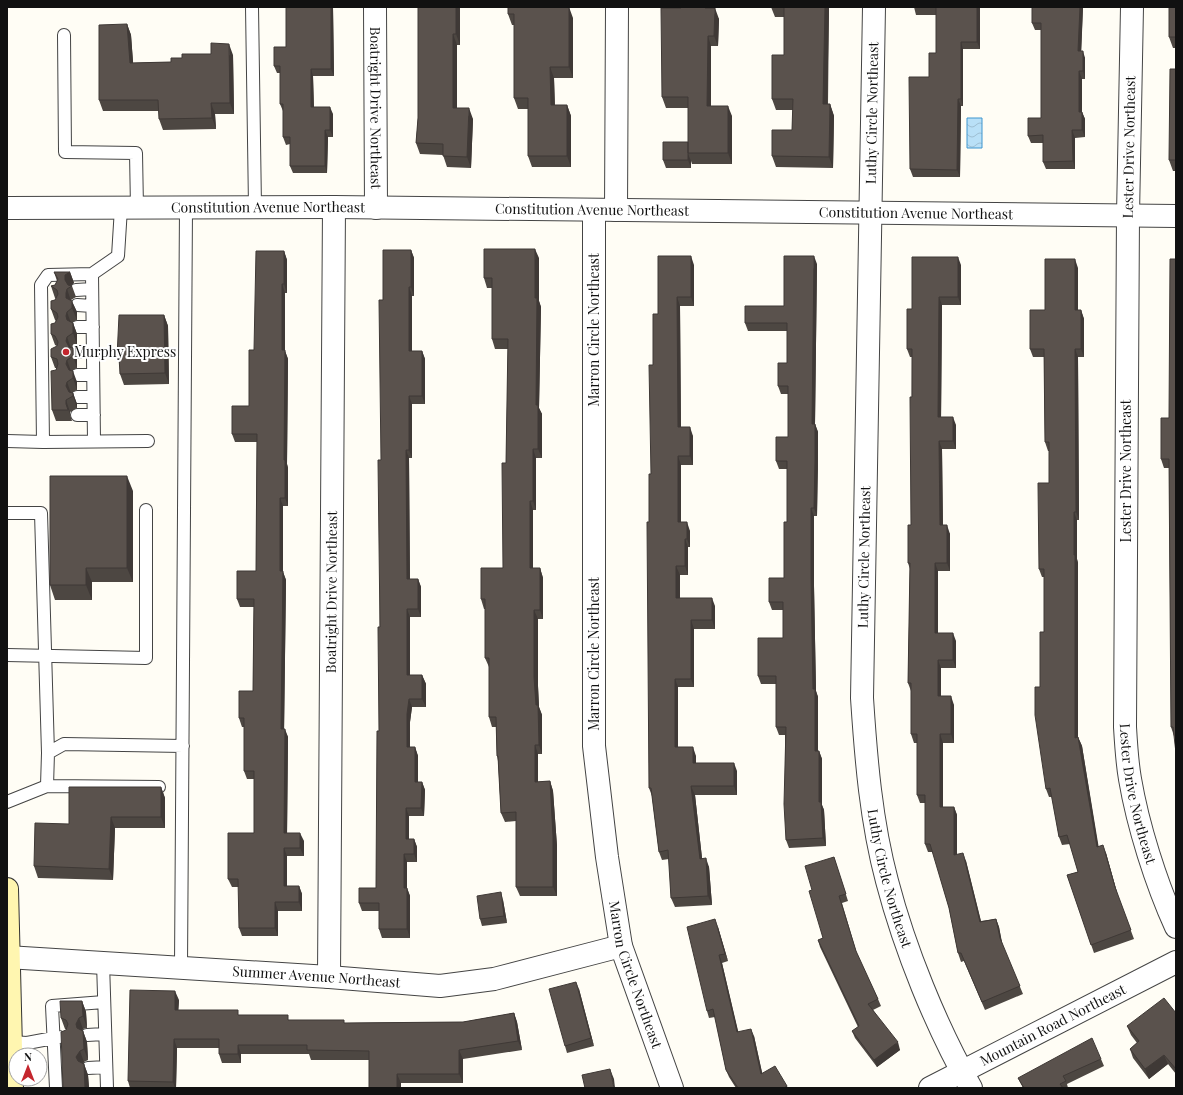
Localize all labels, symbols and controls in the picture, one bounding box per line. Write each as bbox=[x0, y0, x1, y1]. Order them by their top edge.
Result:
street label: Boatright Drive Northeast bbox=[366, 27, 386, 190]
street label: Luthy Circle Northeast bbox=[861, 41, 882, 184]
street label: Lester Drive Northeast bbox=[1118, 74, 1139, 219]
street label: Constitution Avenue Northeast bbox=[171, 197, 366, 216]
street label: Constitution Avenue Northeast bbox=[495, 199, 690, 220]
street label: Constitution Avenue Northeast bbox=[819, 202, 1014, 223]
street label: Marron Circle Northeast bbox=[584, 252, 603, 407]
place label: Murphy Express bbox=[74, 342, 176, 361]
marker: Murphy Express bbox=[61, 347, 71, 357]
street label: Lester Drive Northeast bbox=[1116, 399, 1135, 542]
street label: Luthy Circle Northeast bbox=[853, 485, 874, 628]
street label: Boatright Drive Northeast bbox=[321, 510, 341, 673]
street label: Marron Circle Northeast bbox=[584, 576, 603, 731]
street label: Lester Drive Northeast bbox=[1116, 723, 1161, 867]
street label: Luthy Circle Northeast bbox=[864, 808, 917, 951]
street label: Marron Circle Northeast bbox=[605, 899, 667, 1052]
street label: Summer Avenue Northeast bbox=[232, 961, 402, 992]
street label: Mountain Road Northeast bbox=[976, 979, 1130, 1070]
north arrow bbox=[8, 1047, 48, 1087]
text: N bbox=[24, 1049, 32, 1064]

